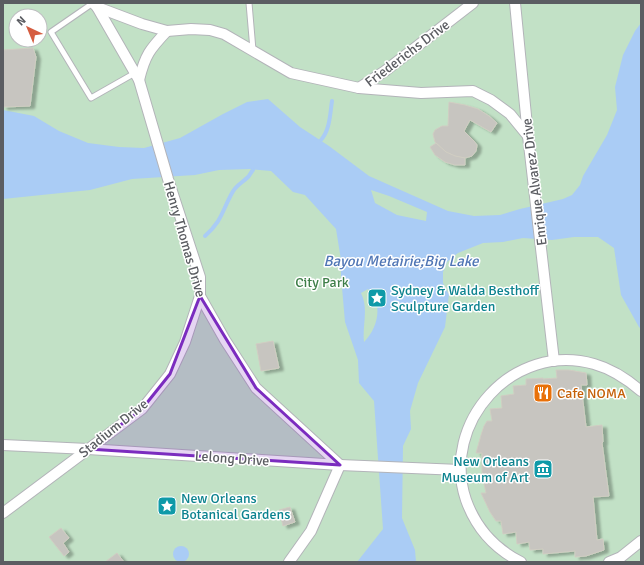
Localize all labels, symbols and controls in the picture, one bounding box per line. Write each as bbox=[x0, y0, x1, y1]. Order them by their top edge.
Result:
north arrow bbox=[8, 8, 48, 48]
text: N bbox=[14, 14, 29, 29]
street label: Friederichs Drive bbox=[362, 16, 453, 91]
street label: Enrique Alvarez Drive bbox=[518, 117, 551, 247]
street label: Henry Thomas Drive bbox=[160, 179, 209, 299]
water label: Bayou Metairie;Big Lake bbox=[323, 252, 480, 270]
park label: City Park bbox=[295, 274, 349, 291]
place label: Sydney & Walda Besthoff Sculpture Garden bbox=[391, 282, 540, 315]
place icon: Sydney & Walda Besthoff Sculpture Garden bbox=[366, 287, 388, 309]
restaurant icon: Cafe NOMA bbox=[532, 382, 554, 404]
place label: Cafe NOMA bbox=[557, 385, 626, 402]
street label: Stadium Drive bbox=[75, 395, 151, 461]
street label: Lelong Drive bbox=[194, 447, 270, 470]
place label: New Orleans Museum of Art bbox=[441, 453, 529, 486]
museum icon: New Orleans Museum of Art bbox=[532, 458, 554, 480]
place label: New Orleans Botanical Gardens bbox=[181, 490, 290, 523]
place icon: New Orleans Botanical Gardens bbox=[156, 495, 178, 517]

